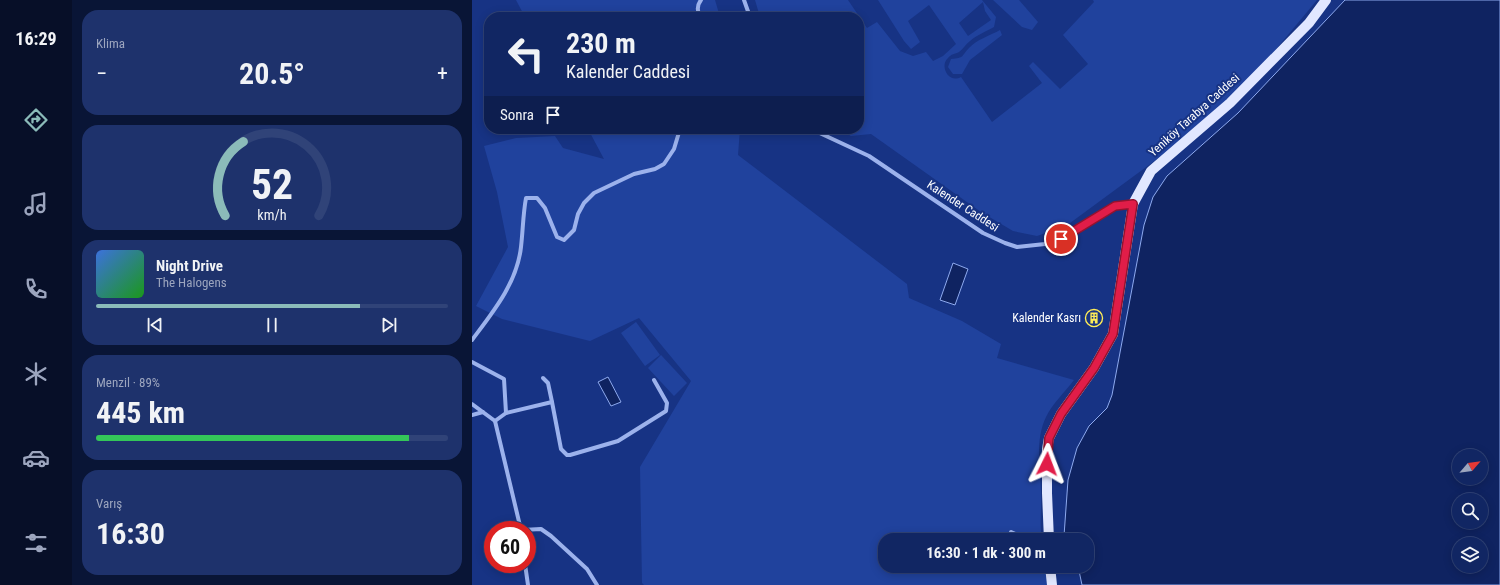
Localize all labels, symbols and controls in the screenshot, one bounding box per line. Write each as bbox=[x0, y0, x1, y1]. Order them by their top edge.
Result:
text: 230 m bbox=[566, 27, 636, 60]
text: 16:29 bbox=[15, 28, 57, 49]
icon: left bbox=[500, 28, 552, 80]
text: Klima bbox=[96, 36, 125, 51]
text: 20.5° bbox=[239, 56, 305, 91]
text: − bbox=[96, 61, 107, 86]
text: + bbox=[437, 61, 448, 86]
text: Kalender Caddesi bbox=[566, 61, 690, 82]
street label: Yeniköy Tarabya Caddesi bbox=[1146, 71, 1242, 159]
icon: arrive bbox=[542, 104, 564, 126]
icon: directions bbox=[22, 106, 50, 134]
text: Sonra bbox=[500, 106, 534, 124]
text: 52 bbox=[251, 159, 293, 208]
street label: Kalender Caddesi bbox=[924, 178, 1002, 234]
icon: music bbox=[22, 190, 50, 218]
text: km/h bbox=[257, 206, 287, 222]
pin bbox=[1044, 222, 1078, 256]
icon: arrive bbox=[1050, 228, 1072, 250]
text: Night Drive bbox=[156, 257, 223, 275]
icon: phone bbox=[22, 275, 50, 303]
text: The Halogens bbox=[156, 275, 227, 290]
building icon: Kalender Kasrı bbox=[1084, 308, 1104, 328]
place label: Kalender Kasrı bbox=[1012, 311, 1081, 325]
icon: previous bbox=[144, 314, 166, 336]
icon: pause bbox=[261, 314, 283, 336]
icon: next bbox=[378, 314, 400, 336]
icon: climate bbox=[22, 360, 50, 388]
text: Menzil · 89% bbox=[96, 375, 160, 390]
text: 445 km bbox=[96, 395, 185, 430]
position arrow bbox=[1026, 443, 1068, 485]
icon: car bbox=[22, 444, 50, 472]
north arrow bbox=[1452, 449, 1488, 485]
map controls bbox=[1452, 449, 1488, 573]
button: search bbox=[1452, 493, 1488, 529]
text: Varış bbox=[96, 496, 122, 511]
text: 16:30 bbox=[96, 516, 165, 551]
speed limit sign: 60 bbox=[484, 521, 536, 573]
icon: filters bbox=[22, 529, 50, 557]
button: layers bbox=[1452, 537, 1488, 573]
text: 16:30 · 1 dk · 300 m bbox=[926, 544, 1046, 562]

